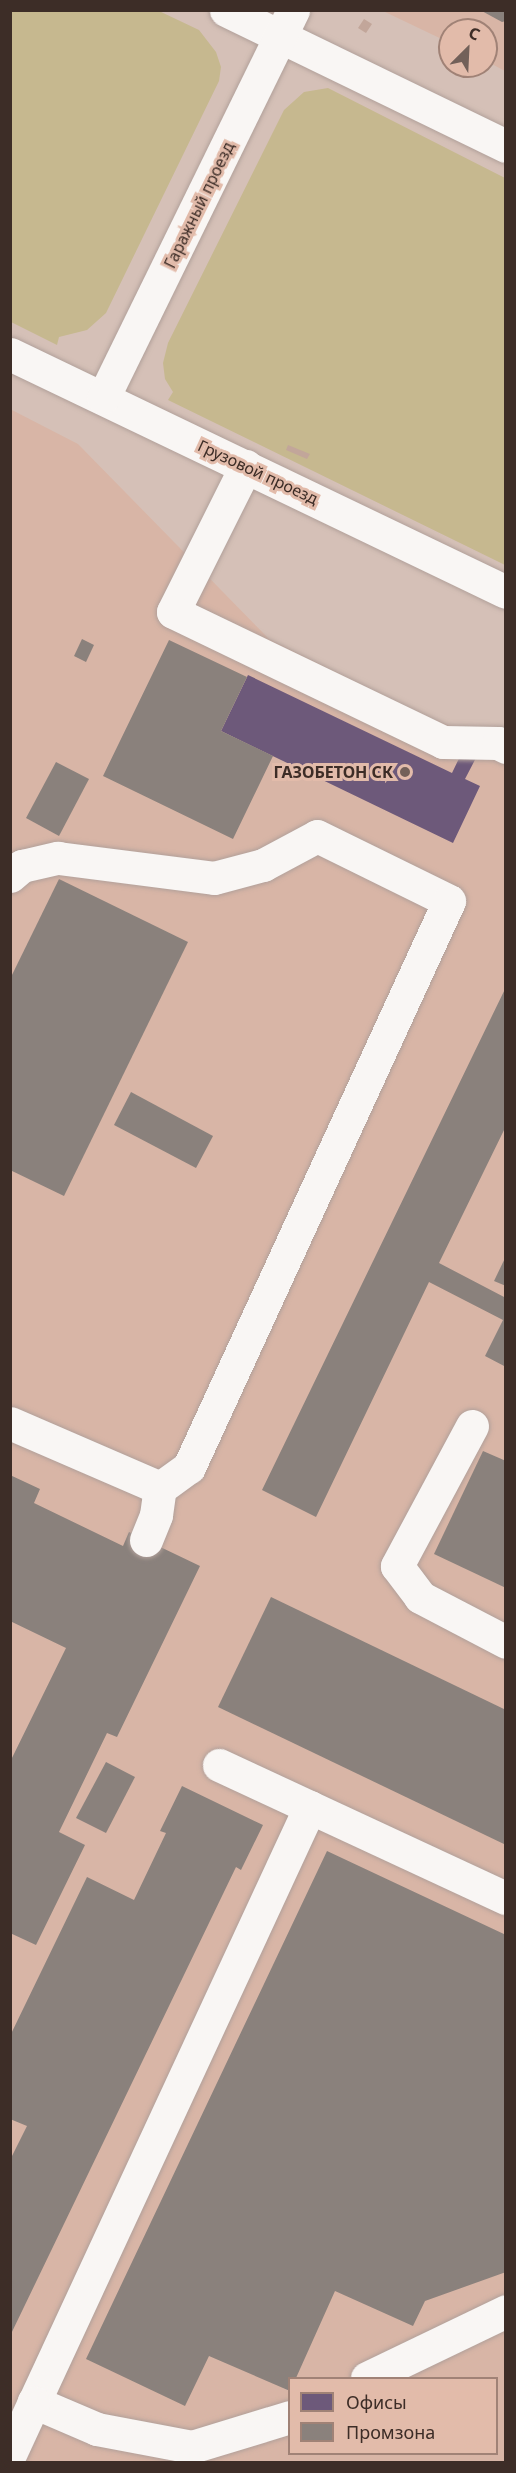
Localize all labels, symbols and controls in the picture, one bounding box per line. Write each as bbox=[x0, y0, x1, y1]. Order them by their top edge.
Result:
north arrow bbox=[438, 18, 498, 78]
text: С bbox=[465, 21, 484, 46]
street label: Гаражный проезд bbox=[160, 139, 238, 271]
street label: Грузовой проезд bbox=[195, 436, 321, 508]
place label: ГАЗОБЕТОН СК bbox=[274, 762, 393, 782]
marker: ГАЗОБЕТОН СК bbox=[398, 765, 412, 779]
legend bbox=[288, 2377, 498, 2455]
text: Офисы bbox=[346, 2390, 407, 2414]
text: Промзона bbox=[346, 2420, 435, 2444]

